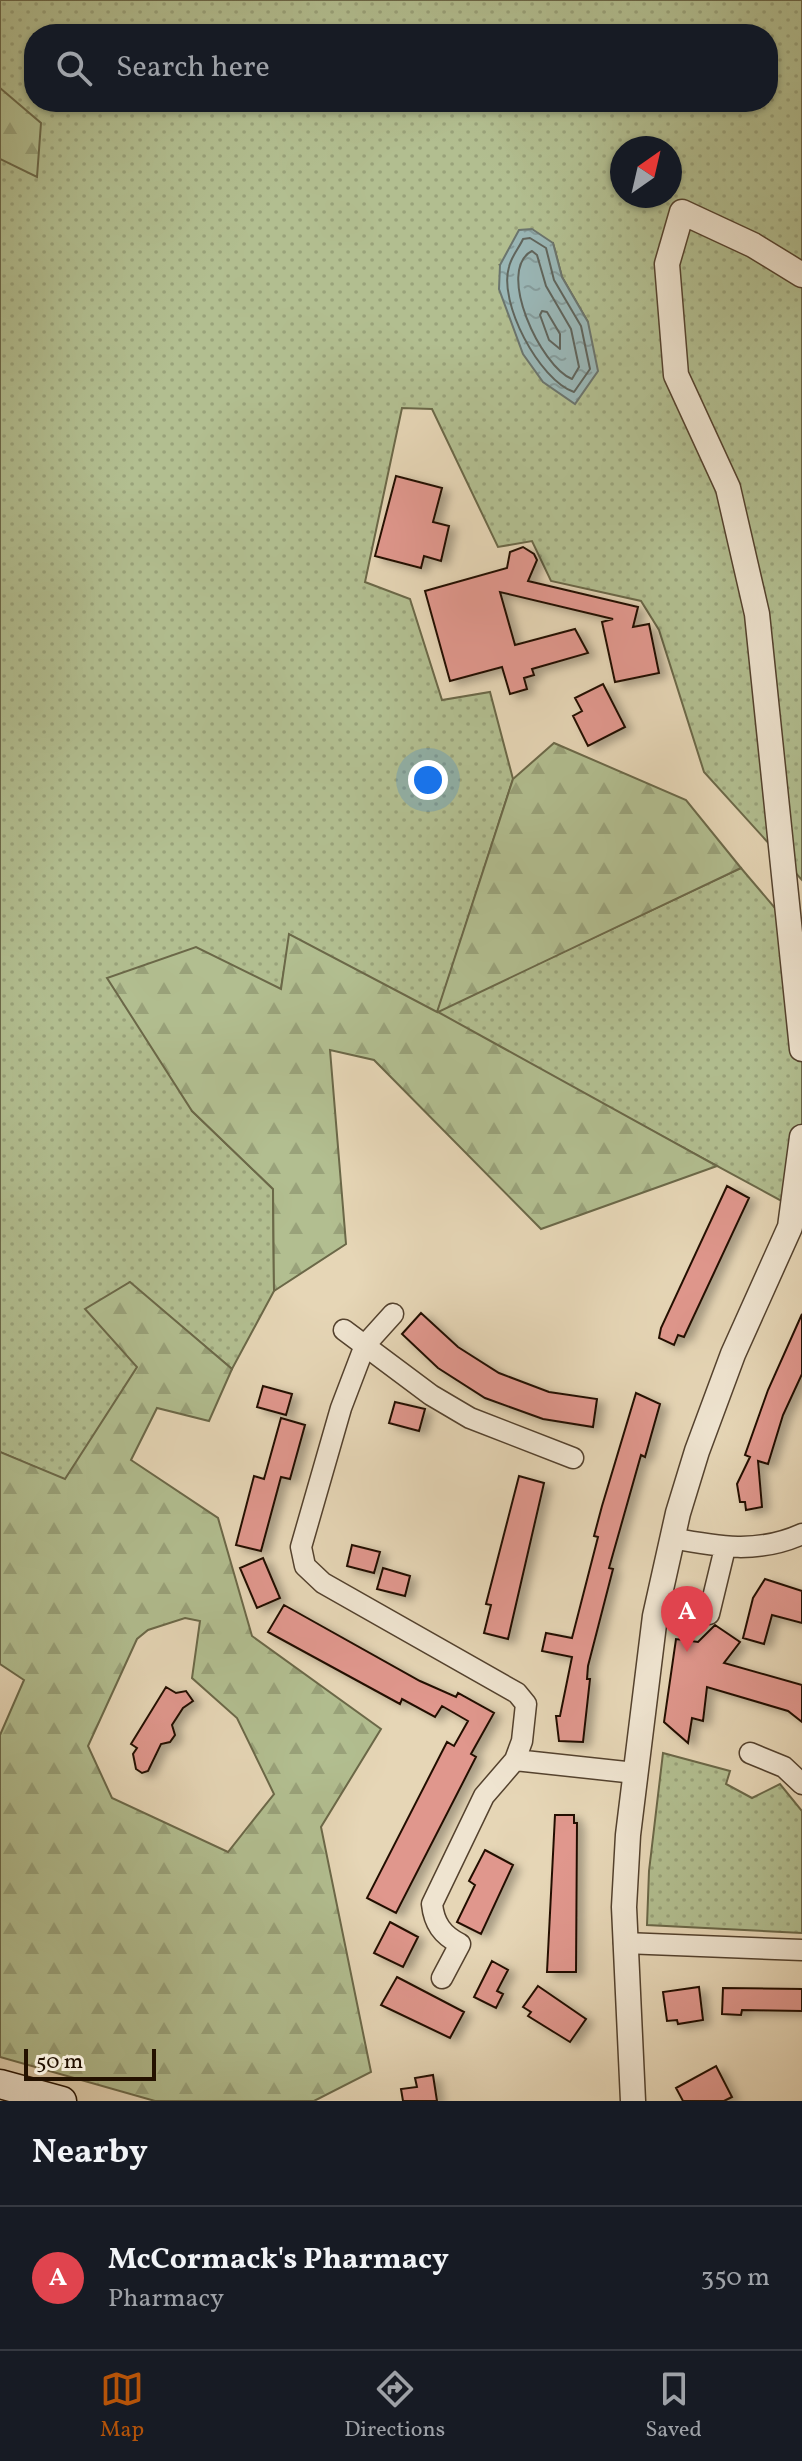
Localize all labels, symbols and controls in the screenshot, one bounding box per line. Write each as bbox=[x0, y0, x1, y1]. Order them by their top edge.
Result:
search box bbox=[24, 24, 778, 112]
icon: search bbox=[52, 46, 96, 90]
text: Search here bbox=[116, 47, 270, 89]
north arrow bbox=[610, 136, 682, 208]
your location bbox=[408, 760, 448, 800]
pin: A bbox=[661, 1586, 713, 1652]
scale bar bbox=[24, 2045, 156, 2081]
text: 50 m bbox=[36, 2047, 83, 2078]
text: Nearby bbox=[32, 2130, 148, 2177]
text: McCormack's Pharmacy bbox=[108, 2239, 449, 2281]
text: A bbox=[49, 2260, 67, 2296]
text: 350 m bbox=[701, 2260, 770, 2296]
text: Pharmacy bbox=[108, 2281, 224, 2317]
tab: Map bbox=[100, 2367, 144, 2446]
tab: Directions bbox=[344, 2367, 445, 2446]
tab: Saved bbox=[645, 2367, 702, 2446]

